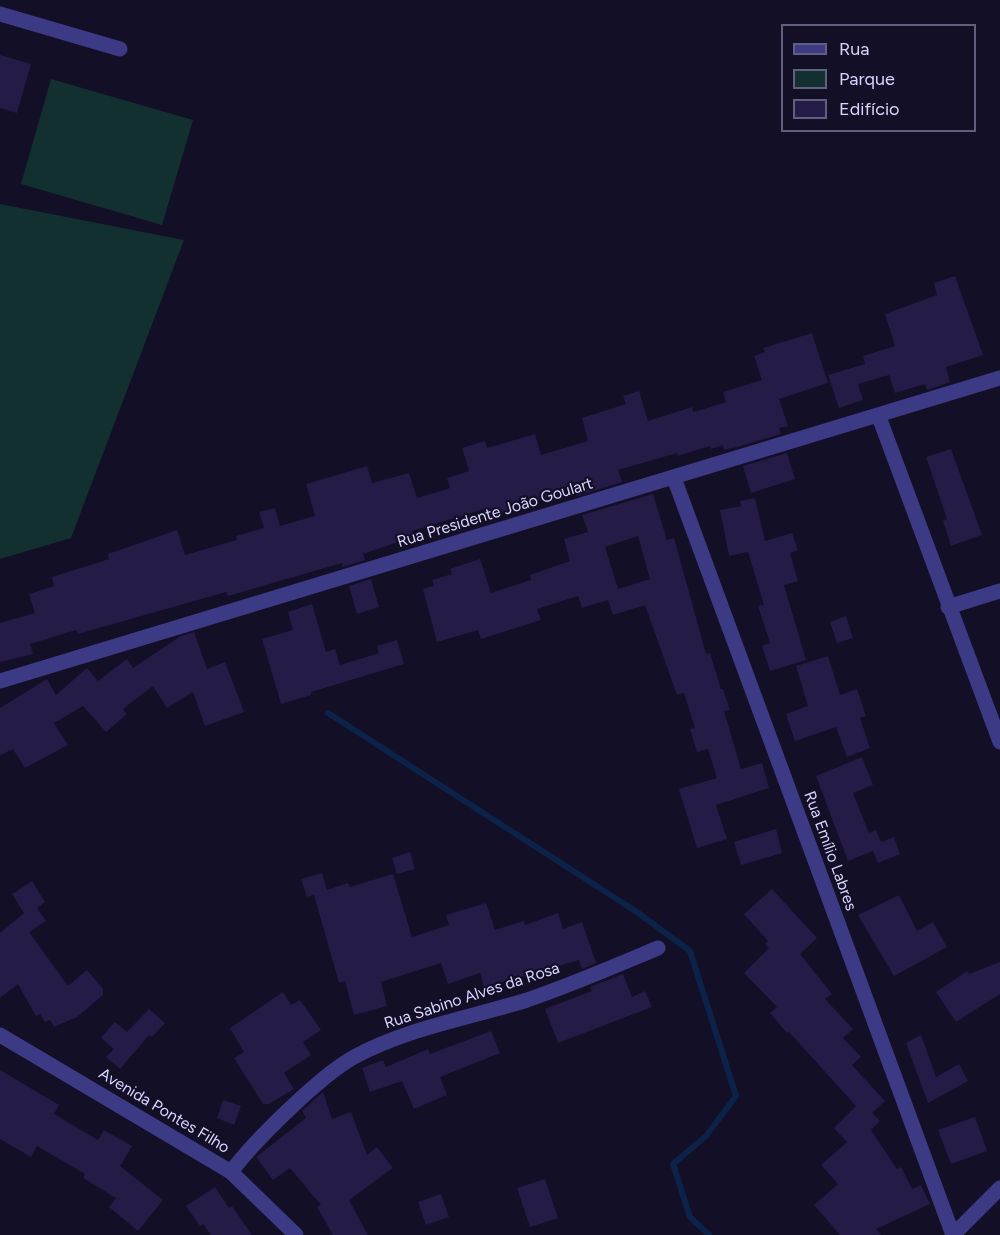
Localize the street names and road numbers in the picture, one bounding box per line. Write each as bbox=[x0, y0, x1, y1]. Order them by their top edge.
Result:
street label: Rua Presidente João Goulart bbox=[395, 474, 595, 552]
street label: Rua Emílio Labres bbox=[799, 789, 861, 913]
street label: Rua Sabino Alves da Rosa bbox=[382, 959, 562, 1033]
street label: Avenida Pontes Filho bbox=[95, 1064, 233, 1158]

